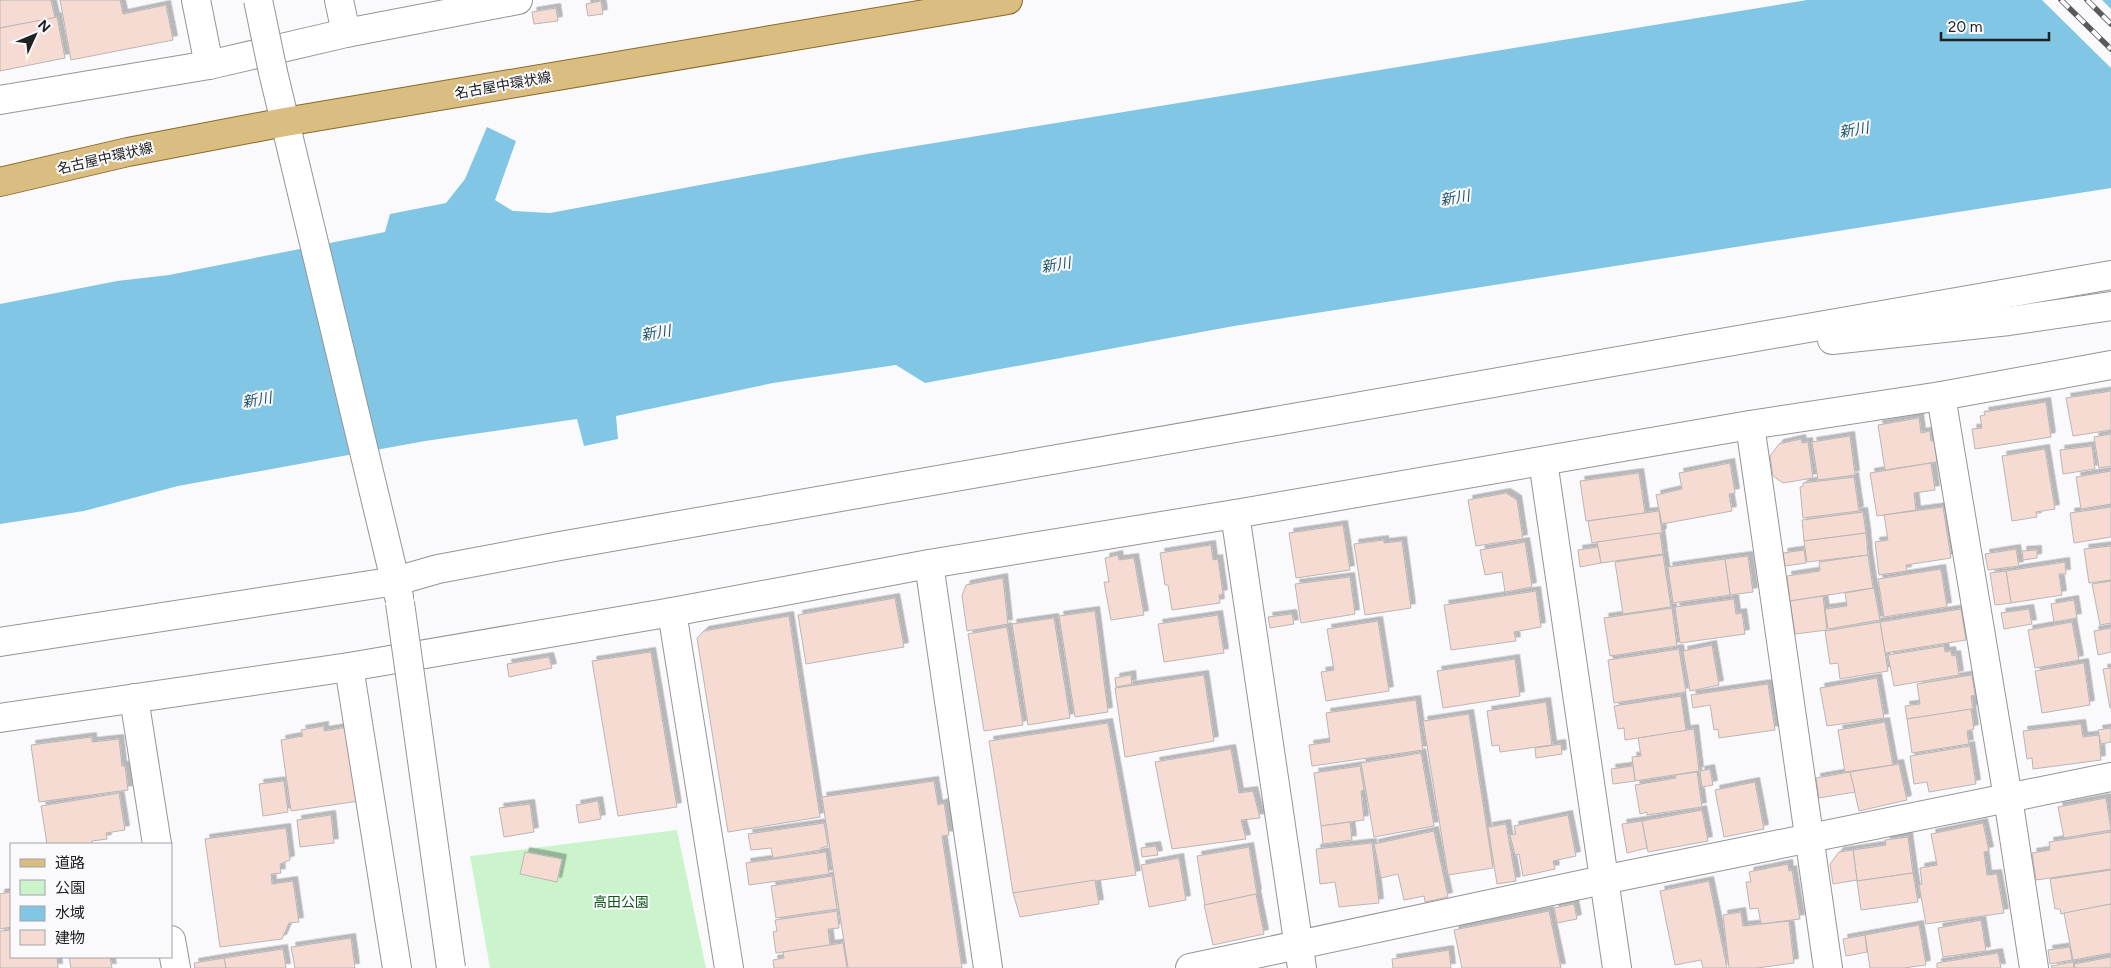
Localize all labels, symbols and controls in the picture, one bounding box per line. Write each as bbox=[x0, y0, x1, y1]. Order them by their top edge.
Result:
north arrow bbox=[10, 10, 60, 60]
scale bar bbox=[1941, 10, 2048, 42]
text: N bbox=[34, 17, 54, 36]
text: 20 m bbox=[1948, 18, 1982, 36]
street label: 名古屋中環状線 bbox=[453, 69, 553, 102]
water label: 新川 bbox=[1838, 118, 1872, 141]
street label: 名古屋中環状線 bbox=[55, 139, 155, 178]
water label: 新川 bbox=[1439, 186, 1473, 209]
water label: 新川 bbox=[1040, 253, 1074, 276]
water label: 新川 bbox=[640, 321, 674, 344]
water label: 新川 bbox=[241, 388, 275, 411]
legend bbox=[10, 843, 172, 958]
text: 道路 bbox=[55, 854, 85, 872]
text: 公園 bbox=[55, 879, 85, 897]
park label: 高田公園 bbox=[593, 894, 649, 911]
text: 水域 bbox=[55, 904, 85, 922]
text: 建物 bbox=[55, 929, 85, 947]

